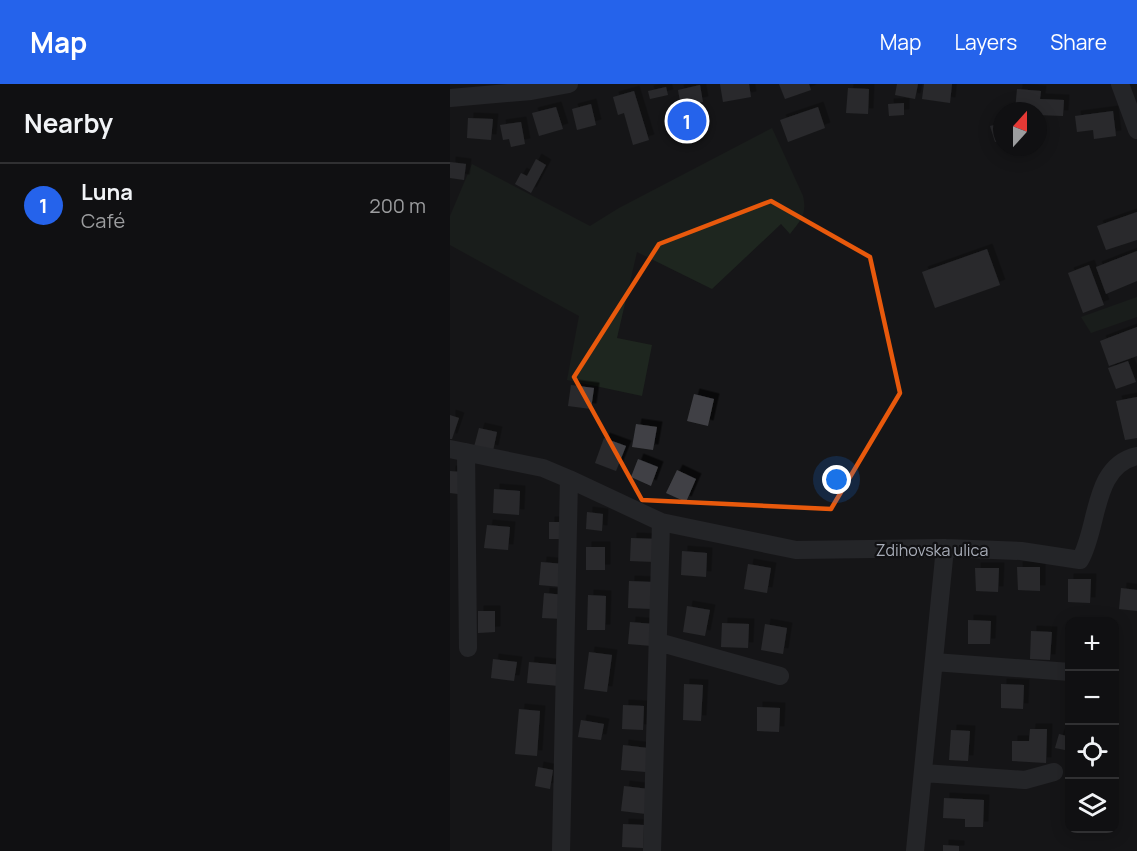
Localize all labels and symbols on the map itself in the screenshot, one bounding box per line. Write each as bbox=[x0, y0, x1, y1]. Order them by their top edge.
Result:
pin: 1 bbox=[668, 99, 706, 144]
north arrow bbox=[993, 102, 1047, 156]
your location bbox=[822, 465, 851, 494]
street label: Zdihovska ulica bbox=[876, 539, 988, 561]

